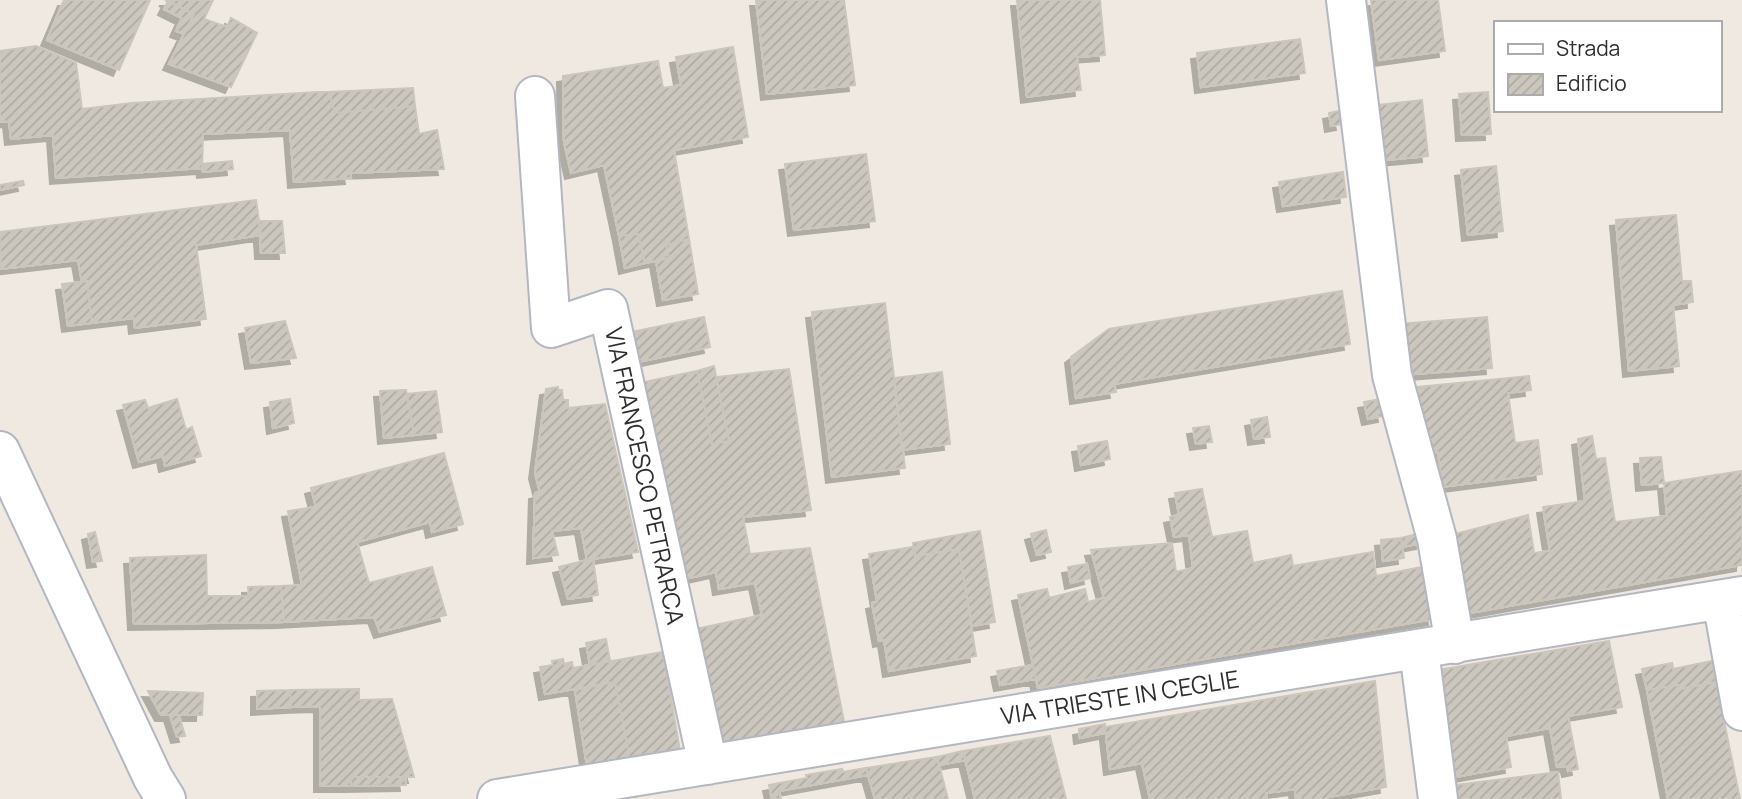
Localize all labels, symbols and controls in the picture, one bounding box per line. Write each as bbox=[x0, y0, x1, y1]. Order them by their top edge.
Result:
legend bbox=[1494, 21, 1721, 112]
text: Strada bbox=[1556, 34, 1620, 62]
text: Edificio bbox=[1556, 69, 1627, 97]
street label: VIA FRANCESCO PETRARCA bbox=[598, 324, 693, 627]
street label: VIA TRIESTE IN CEGLIE bbox=[998, 661, 1241, 732]

